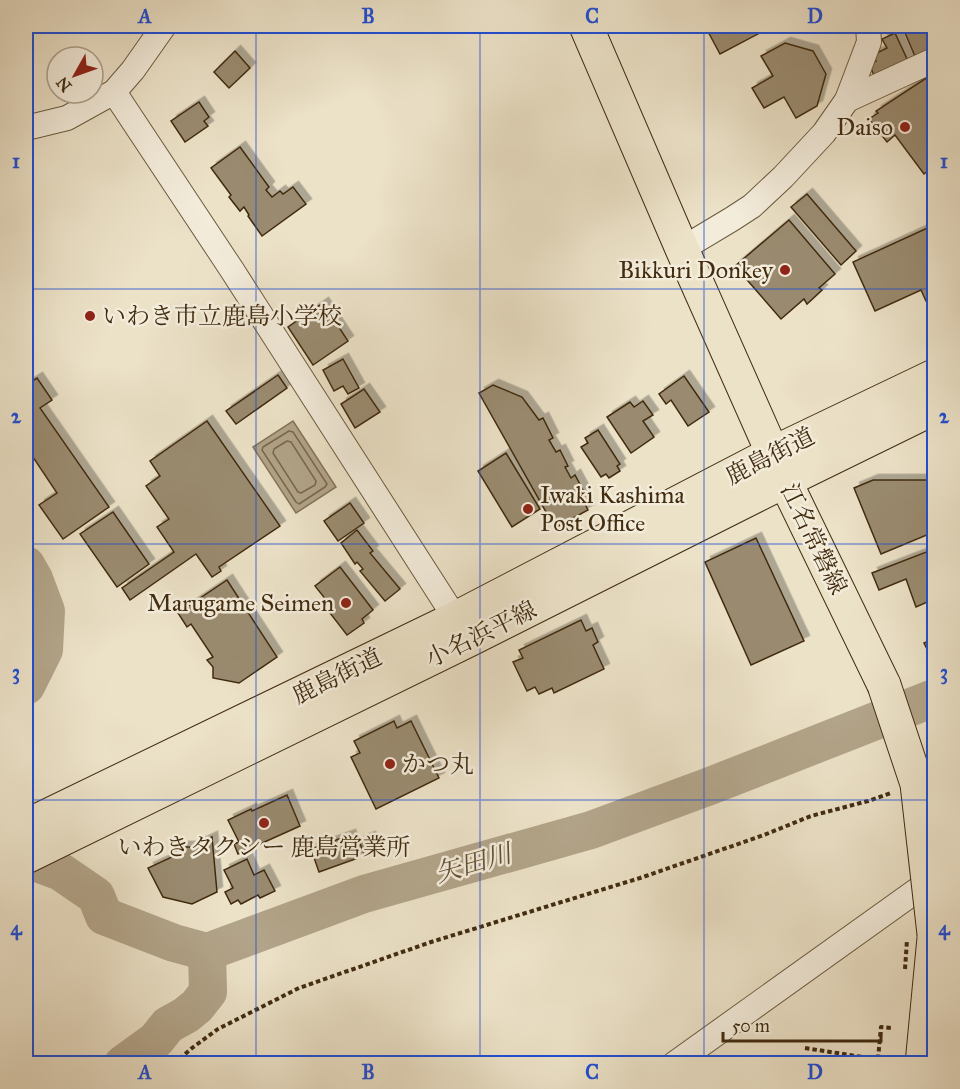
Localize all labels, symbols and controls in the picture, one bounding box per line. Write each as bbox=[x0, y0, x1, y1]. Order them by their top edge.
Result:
text: A bbox=[136, 4, 152, 28]
text: B bbox=[361, 4, 375, 28]
text: C bbox=[585, 4, 599, 28]
text: D bbox=[807, 4, 823, 28]
north arrow bbox=[45, 45, 105, 105]
text: N bbox=[52, 73, 76, 96]
place label: Daiso bbox=[836, 112, 893, 142]
marker: Daiso bbox=[898, 120, 912, 134]
text: 1 bbox=[12, 149, 20, 173]
text: 1 bbox=[940, 149, 948, 173]
place label: Bikkuri Donkey bbox=[619, 255, 774, 285]
marker: Bikkuri Donkey bbox=[778, 263, 792, 277]
place label: いわき市立鹿島小学校 bbox=[102, 301, 342, 331]
marker: いわき市立鹿島小学校 bbox=[83, 309, 97, 323]
text: 2 bbox=[11, 404, 22, 428]
text: 2 bbox=[939, 404, 950, 428]
street label: 鹿島街道 bbox=[720, 421, 820, 491]
street label: 江名常磐線 bbox=[774, 478, 854, 600]
place label: Iwaki Kashima Post Office bbox=[540, 480, 685, 538]
marker: Iwaki Kashima Post Office bbox=[521, 502, 535, 516]
place label: Marugame Seimen bbox=[147, 588, 334, 618]
street label: 小名浜平線 bbox=[420, 594, 542, 674]
marker: Marugame Seimen bbox=[339, 596, 353, 610]
street label: 鹿島街道 bbox=[287, 641, 387, 711]
text: 3 bbox=[12, 660, 20, 685]
text: 3 bbox=[940, 660, 948, 685]
place label: かつ丸 bbox=[402, 749, 474, 779]
marker: かつ丸 bbox=[383, 757, 397, 771]
marker: いわきタクシー 鹿島営業所 bbox=[257, 816, 271, 830]
place label: いわきタクシー 鹿島営業所 bbox=[117, 832, 411, 862]
water label: 矢田川 bbox=[431, 836, 518, 889]
text: 4 bbox=[10, 916, 22, 941]
text: 4 bbox=[938, 916, 950, 941]
scale bar bbox=[723, 1005, 880, 1043]
text: 50 m bbox=[732, 1015, 770, 1037]
text: A bbox=[136, 1060, 152, 1084]
text: B bbox=[361, 1060, 375, 1084]
text: C bbox=[585, 1060, 599, 1084]
text: D bbox=[807, 1060, 823, 1084]

